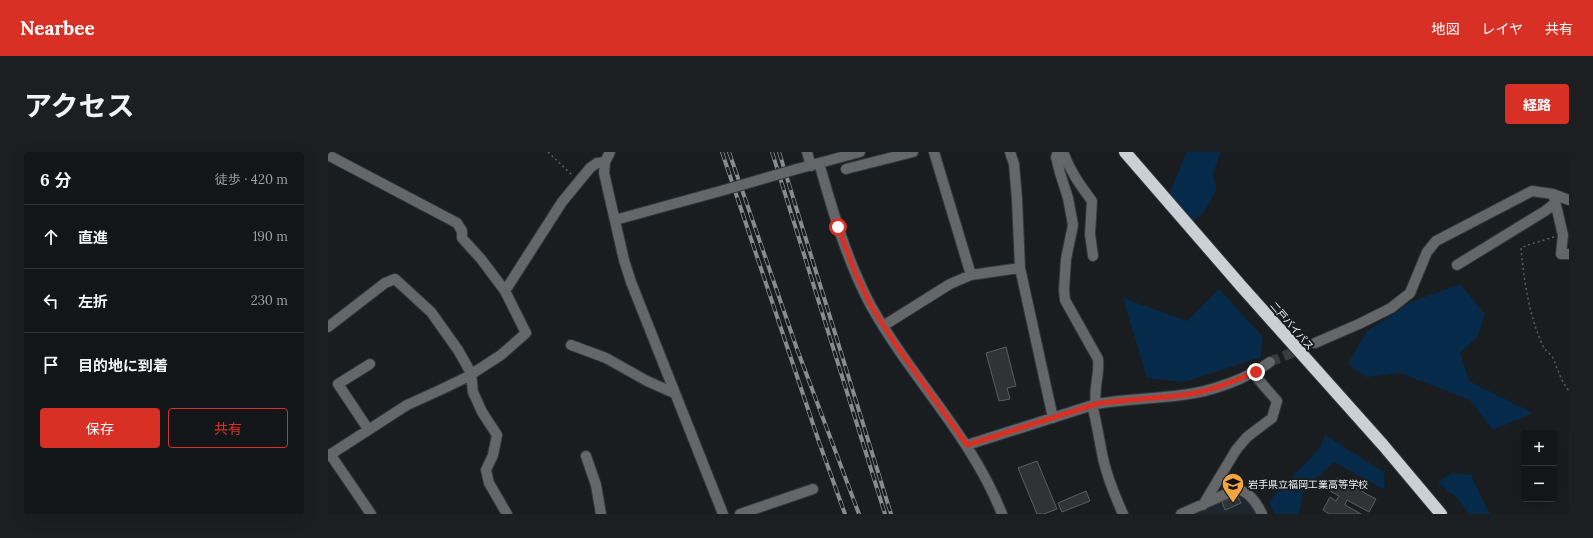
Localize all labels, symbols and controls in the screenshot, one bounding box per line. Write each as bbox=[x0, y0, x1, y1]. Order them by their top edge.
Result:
text: Nearbee bbox=[20, 16, 95, 40]
text: 地図 bbox=[1431, 20, 1459, 38]
text: レイヤ bbox=[1481, 20, 1523, 38]
text: 共有 bbox=[1545, 20, 1573, 38]
button: 経路 bbox=[1505, 84, 1569, 124]
text: アクセス bbox=[24, 88, 135, 124]
text: 6 分 bbox=[40, 169, 71, 191]
text: 徒歩 · 420 m bbox=[215, 171, 288, 188]
route start bbox=[829, 218, 847, 236]
icon: ahead bbox=[40, 226, 62, 248]
text: 直進 bbox=[78, 228, 108, 247]
text: 190 m bbox=[253, 228, 288, 245]
icon: left bbox=[40, 290, 62, 312]
text: 左折 bbox=[78, 292, 108, 311]
text: 230 m bbox=[251, 292, 288, 309]
street label: 二戸バイパス bbox=[1267, 299, 1317, 353]
icon: arrive bbox=[40, 354, 62, 376]
text: 目的地に到着 bbox=[78, 356, 168, 375]
route end bbox=[1247, 363, 1265, 381]
button: 保存 bbox=[40, 408, 160, 448]
button: 共有 bbox=[168, 408, 288, 448]
map controls bbox=[1521, 430, 1557, 502]
button: + bbox=[1521, 430, 1557, 466]
button: − bbox=[1521, 466, 1557, 502]
school or university icon: 岩手県立福岡工業高等学校 bbox=[1220, 471, 1246, 504]
place label: 岩手県立福岡工業高等学校 bbox=[1248, 478, 1368, 491]

